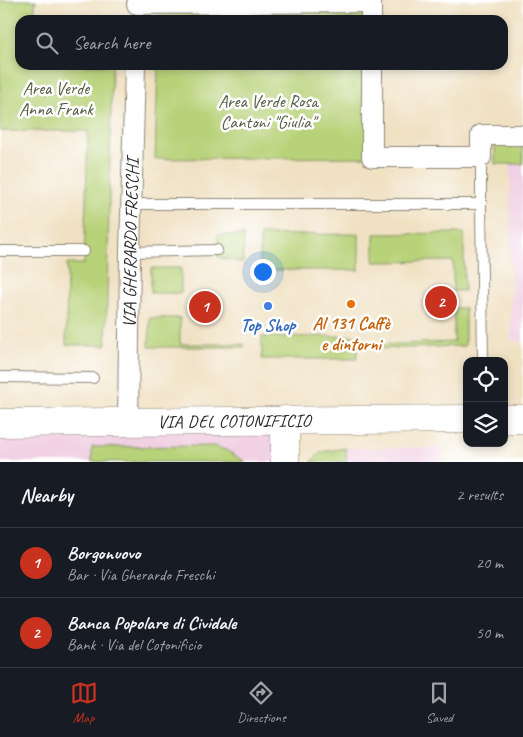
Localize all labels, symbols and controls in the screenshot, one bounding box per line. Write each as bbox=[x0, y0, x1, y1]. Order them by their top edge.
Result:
search box bbox=[15, 15, 508, 70]
icon: search bbox=[33, 29, 61, 57]
text: Search here bbox=[73, 31, 150, 55]
park label: Area Verde Anna Frank bbox=[19, 77, 94, 120]
park label: Area Verde Rosa Cantoni "Giulia" bbox=[218, 90, 319, 133]
street label: VIA GHERARDO FRESCHI bbox=[118, 154, 144, 328]
your location bbox=[250, 259, 276, 285]
pin: 2 bbox=[425, 283, 457, 321]
pin: 1 bbox=[189, 288, 221, 326]
marker: Al 131 Caffè e dintorni bbox=[345, 298, 357, 310]
marker: Top Shop bbox=[262, 300, 274, 312]
place label: Al 131 Caffè e dintorni bbox=[313, 312, 392, 355]
place label: Top Shop bbox=[241, 314, 297, 336]
map controls bbox=[463, 357, 508, 447]
button: locate bbox=[463, 357, 508, 402]
button: layers bbox=[463, 402, 508, 447]
street label: VIA DEL COTONIFICIO bbox=[157, 409, 313, 433]
text: Nearby bbox=[20, 482, 73, 508]
text: 2 results bbox=[456, 485, 503, 505]
text: Borgonuovo bbox=[67, 541, 140, 565]
text: 1 bbox=[32, 553, 40, 573]
text: 20 m bbox=[476, 553, 503, 573]
text: Bar · Via Gherardo Freschi bbox=[67, 565, 214, 585]
text: Banca Popolare di Cividale bbox=[67, 611, 236, 635]
text: 2 bbox=[32, 623, 40, 643]
text: 50 m bbox=[476, 623, 503, 643]
text: Bank · Via del Cotonificio bbox=[67, 635, 201, 655]
tab: Map bbox=[70, 679, 98, 726]
tab: Directions bbox=[237, 679, 286, 726]
tab: Saved bbox=[425, 679, 453, 726]

